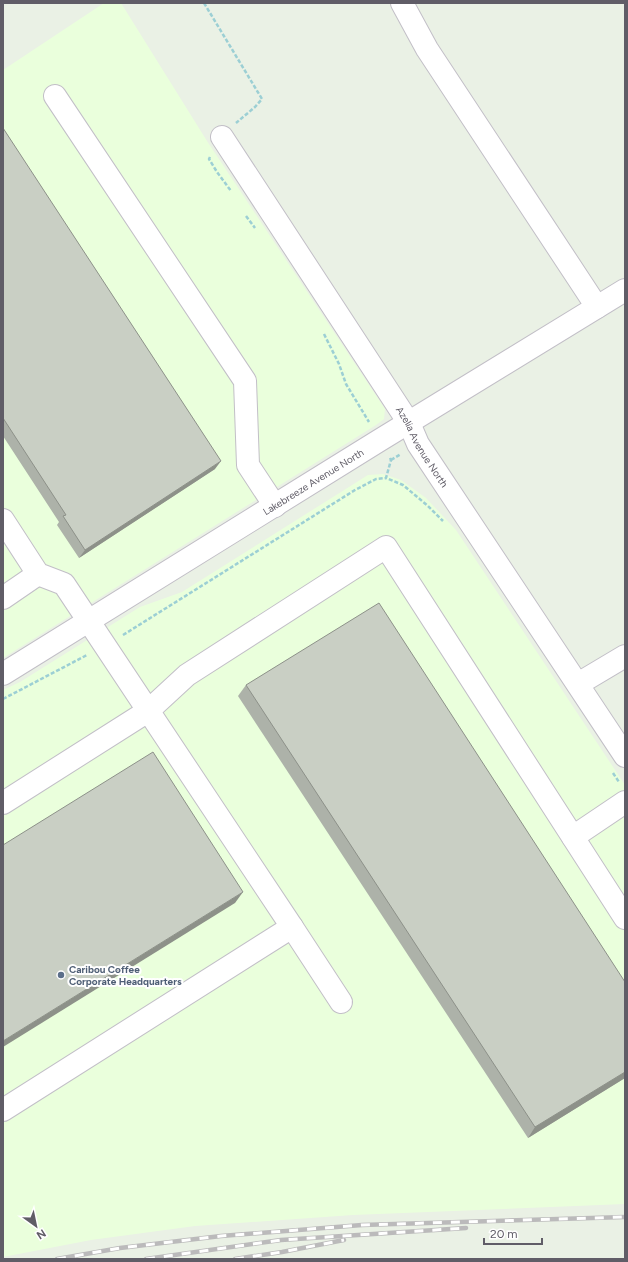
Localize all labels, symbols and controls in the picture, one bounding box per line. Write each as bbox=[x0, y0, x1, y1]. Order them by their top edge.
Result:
street label: Azelia Avenue North bbox=[393, 404, 452, 490]
street label: Lakebreeze Avenue North bbox=[260, 445, 366, 518]
place label: Caribou Coffee Corporate Headquarters bbox=[69, 963, 182, 988]
marker: Caribou Coffee Corporate Headquarters bbox=[56, 970, 66, 980]
north arrow bbox=[16, 1206, 56, 1246]
scale bar bbox=[484, 1220, 542, 1246]
text: N bbox=[34, 1226, 48, 1242]
text: 20 m bbox=[490, 1227, 518, 1241]

